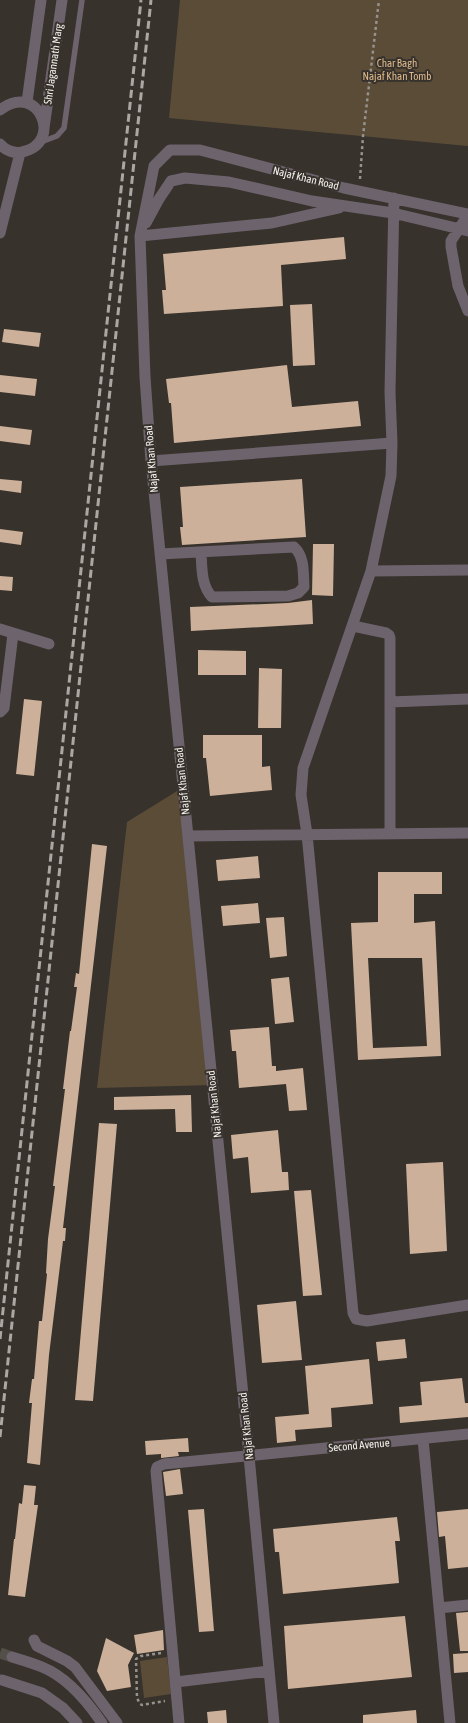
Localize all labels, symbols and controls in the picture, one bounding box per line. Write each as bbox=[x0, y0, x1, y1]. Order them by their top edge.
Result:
street label: Shri Jagannath Marg bbox=[41, 23, 65, 105]
park label: Char Bagh Najaf Khan Tomb bbox=[363, 57, 431, 82]
street label: Najaf Khan Road bbox=[272, 164, 340, 192]
street label: Najaf Khan Road bbox=[142, 425, 160, 493]
street label: Najaf Khan Road bbox=[173, 747, 191, 815]
street label: Najaf Khan Road bbox=[205, 1070, 223, 1138]
street label: Najaf Khan Road bbox=[237, 1392, 255, 1460]
street label: Second Avenue bbox=[328, 1436, 390, 1454]

